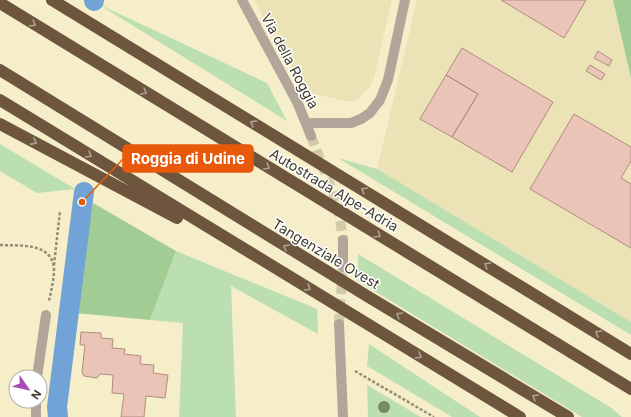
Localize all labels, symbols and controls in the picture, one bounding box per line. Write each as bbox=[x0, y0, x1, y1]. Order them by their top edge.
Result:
street label: Via della Roggia bbox=[258, 10, 323, 111]
one-way arrow bbox=[29, 19, 36, 26]
one-way arrow bbox=[140, 87, 147, 94]
one-way arrow bbox=[250, 120, 257, 127]
one-way arrow bbox=[30, 138, 37, 145]
street label: Autostrada Alpe-Adria bbox=[267, 144, 402, 235]
callout: Roggia di Udine bbox=[123, 145, 253, 172]
text: Roggia di Udine bbox=[131, 149, 245, 168]
one-way arrow bbox=[85, 151, 92, 158]
one-way arrow bbox=[263, 162, 270, 169]
one-way arrow bbox=[361, 188, 368, 195]
street label: Tangenziale Ovest bbox=[270, 215, 383, 293]
one-way arrow bbox=[374, 230, 381, 237]
one-way arrow bbox=[283, 244, 290, 251]
one-way arrow bbox=[484, 263, 491, 270]
one-way arrow bbox=[304, 284, 311, 291]
one-way arrow bbox=[396, 313, 403, 320]
one-way arrow bbox=[595, 331, 602, 338]
one-way arrow bbox=[415, 351, 422, 358]
north arrow bbox=[8, 369, 48, 409]
text: N bbox=[28, 387, 44, 402]
one-way arrow bbox=[532, 394, 539, 402]

